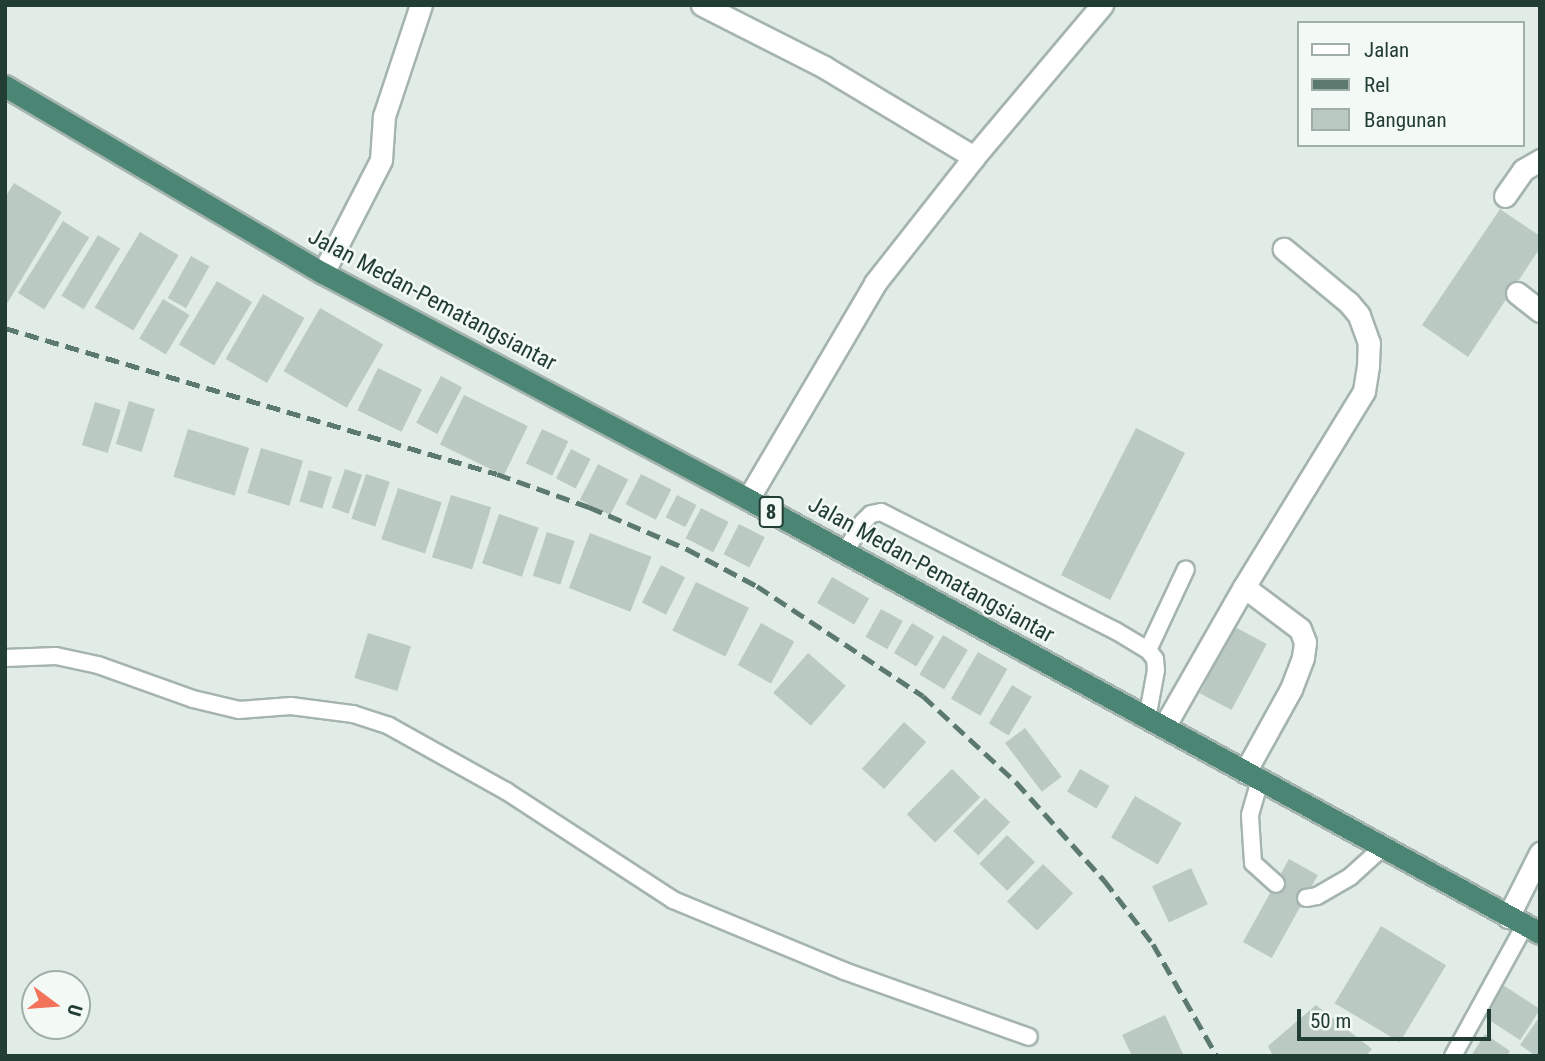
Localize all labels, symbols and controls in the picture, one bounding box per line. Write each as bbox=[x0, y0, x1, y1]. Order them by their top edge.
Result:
legend bbox=[1296, 21, 1524, 147]
text: Jalan bbox=[1364, 38, 1409, 62]
text: Rel bbox=[1364, 73, 1390, 97]
text: Bangunan bbox=[1364, 108, 1447, 132]
street label: Jalan Medan-Pematangsiantar bbox=[303, 223, 561, 377]
street label: Jalan Medan-Pematangsiantar bbox=[803, 491, 1059, 649]
road number: 8 bbox=[757, 494, 785, 530]
north arrow bbox=[21, 970, 91, 1040]
scale bar bbox=[1300, 995, 1494, 1038]
text: U bbox=[62, 1002, 87, 1019]
text: 50 m bbox=[1310, 1009, 1351, 1033]

